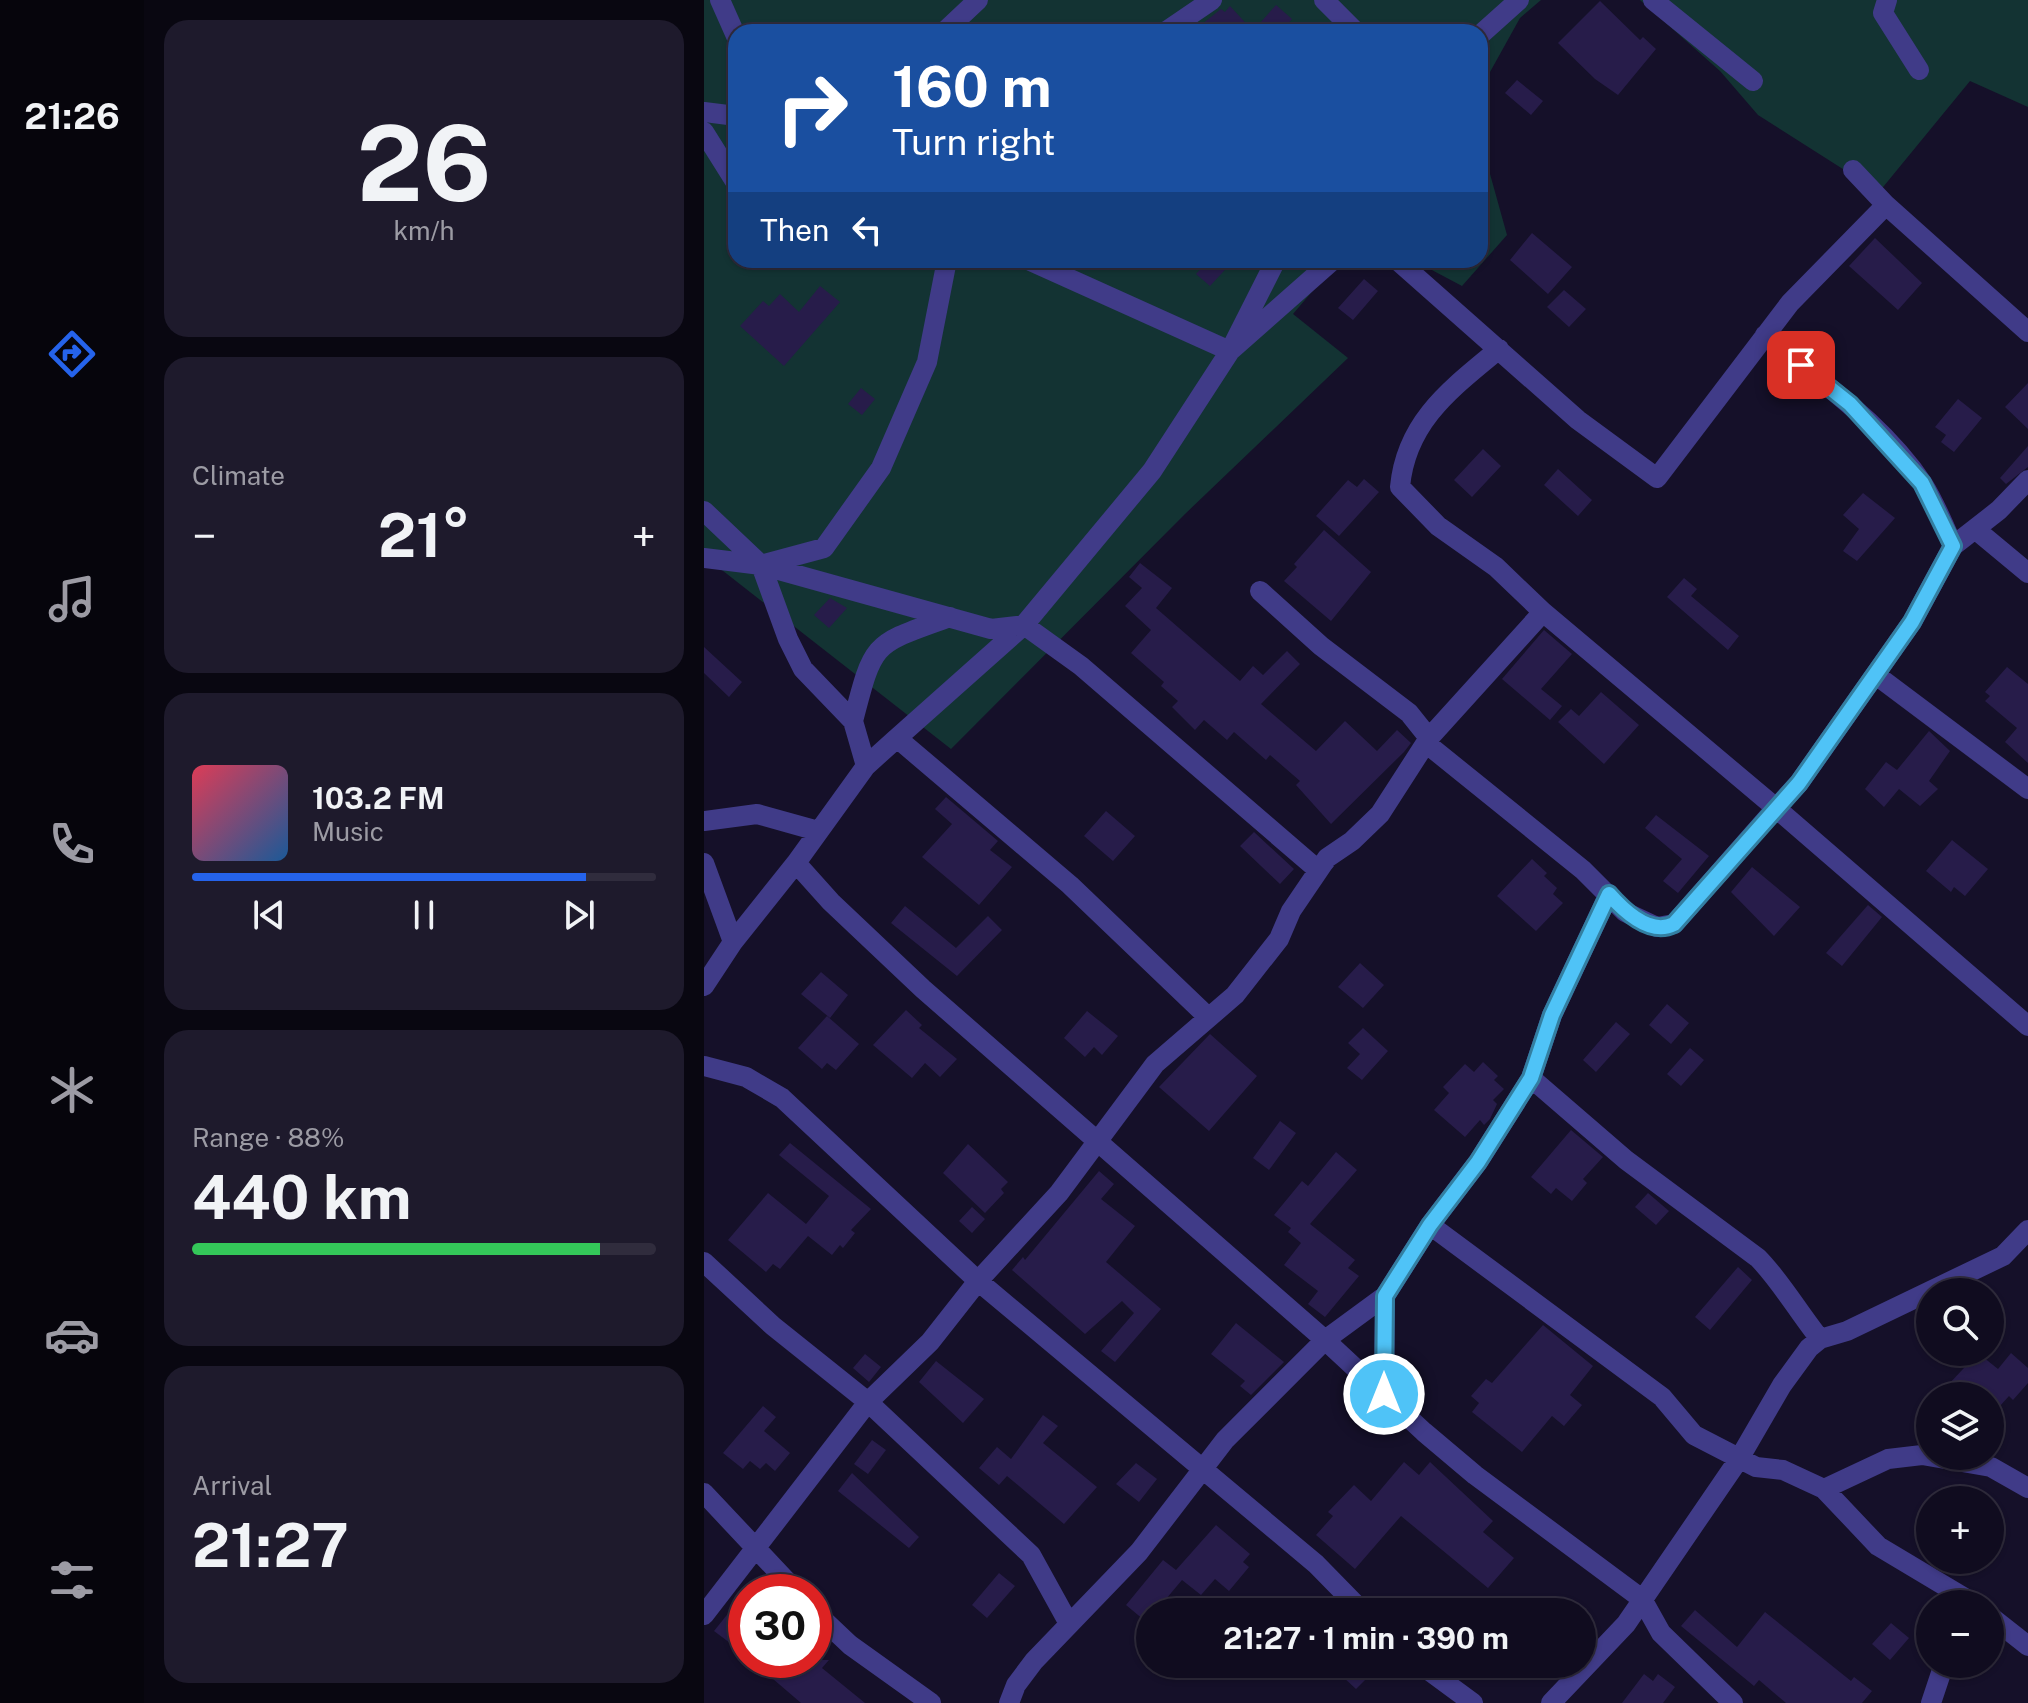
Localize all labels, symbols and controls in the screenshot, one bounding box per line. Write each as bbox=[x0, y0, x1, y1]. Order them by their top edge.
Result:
text: 160 m bbox=[892, 54, 1052, 120]
icon: right bbox=[760, 56, 864, 160]
text: 21:26 bbox=[24, 95, 120, 137]
text: 26 bbox=[357, 102, 491, 224]
text: Turn right bbox=[892, 121, 1055, 163]
icon: left bbox=[845, 208, 889, 252]
text: Then bbox=[760, 212, 829, 248]
text: km/h bbox=[393, 215, 455, 246]
icon: directions bbox=[44, 326, 100, 382]
pin bbox=[1767, 331, 1835, 399]
icon: arrive bbox=[1779, 343, 1823, 387]
text: Climate bbox=[192, 460, 285, 491]
text: 21° bbox=[378, 500, 470, 571]
text: − bbox=[192, 510, 216, 562]
text: + bbox=[632, 510, 656, 562]
icon: music bbox=[44, 571, 100, 627]
text: 103.2 FM bbox=[312, 780, 444, 816]
icon: phone bbox=[44, 816, 100, 872]
text: Music bbox=[312, 816, 384, 847]
icon: previous bbox=[247, 893, 291, 937]
icon: pause bbox=[402, 893, 446, 937]
icon: next bbox=[557, 893, 601, 937]
icon: climate bbox=[44, 1062, 100, 1118]
text: Range · 88% bbox=[192, 1122, 344, 1153]
text: 440 km bbox=[192, 1162, 411, 1233]
map controls bbox=[1916, 1278, 2004, 1678]
button: search bbox=[1916, 1278, 2004, 1366]
icon: car bbox=[44, 1307, 100, 1363]
position arrow bbox=[1342, 1352, 1426, 1436]
button: layers bbox=[1916, 1382, 2004, 1470]
text: Arrival bbox=[192, 1470, 272, 1501]
button: + bbox=[1916, 1486, 2004, 1574]
text: 21:27 bbox=[192, 1510, 349, 1581]
icon: filters bbox=[44, 1552, 100, 1608]
speed limit sign: 30 bbox=[728, 1574, 832, 1678]
button: − bbox=[1916, 1590, 2004, 1678]
text: 21:27 · 1 min · 390 m bbox=[1223, 1620, 1509, 1656]

